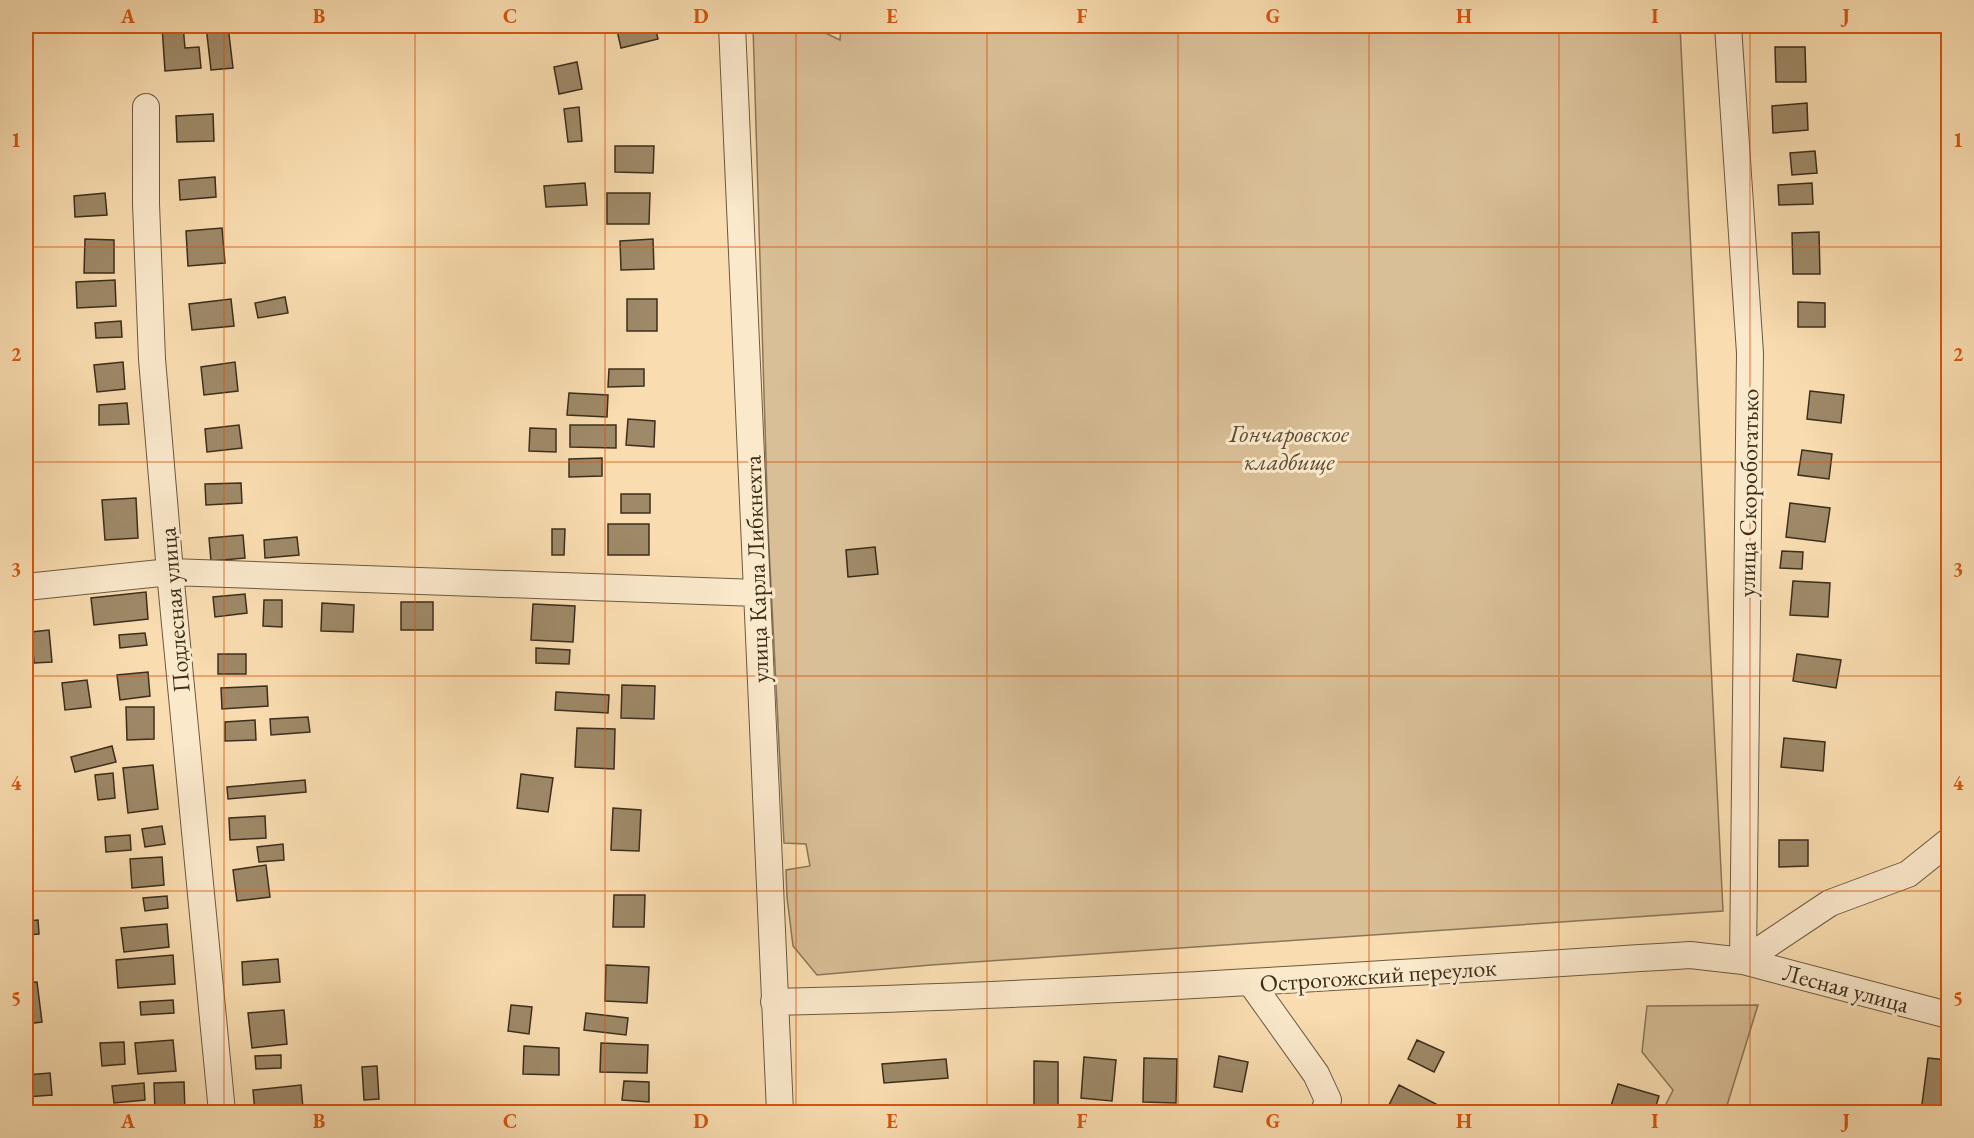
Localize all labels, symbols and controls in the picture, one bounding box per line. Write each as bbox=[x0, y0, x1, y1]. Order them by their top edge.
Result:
text: A bbox=[120, 3, 136, 29]
text: B bbox=[313, 3, 325, 29]
text: C bbox=[503, 3, 517, 29]
text: D bbox=[693, 3, 709, 29]
text: E bbox=[886, 3, 898, 29]
text: F bbox=[1077, 3, 1088, 29]
text: G bbox=[1266, 3, 1280, 29]
text: H bbox=[1456, 3, 1472, 29]
text: I bbox=[1651, 3, 1659, 29]
text: J bbox=[1840, 3, 1850, 29]
text: 1 bbox=[11, 127, 21, 153]
text: 1 bbox=[1953, 127, 1963, 153]
text: 2 bbox=[11, 341, 22, 367]
text: 2 bbox=[1953, 341, 1964, 367]
street label: улица Скоробогатько bbox=[1731, 388, 1765, 597]
park label: Гончаровское кладбище bbox=[1228, 418, 1350, 477]
street label: улица Карла Либкнехта bbox=[737, 454, 775, 683]
street label: Подлесная улица bbox=[151, 526, 197, 694]
text: 3 bbox=[11, 556, 21, 582]
text: 3 bbox=[1953, 556, 1963, 582]
text: 4 bbox=[11, 770, 22, 796]
text: 4 bbox=[1953, 770, 1964, 796]
street label: Острогожский переулок bbox=[1258, 951, 1498, 999]
street label: Лесная улица bbox=[1780, 956, 1913, 1020]
text: 5 bbox=[11, 985, 21, 1011]
text: 5 bbox=[1953, 985, 1963, 1011]
text: A bbox=[120, 1108, 136, 1134]
text: B bbox=[313, 1108, 325, 1134]
text: C bbox=[503, 1108, 517, 1134]
text: D bbox=[693, 1108, 709, 1134]
text: E bbox=[886, 1108, 898, 1134]
text: F bbox=[1077, 1108, 1088, 1134]
text: G bbox=[1266, 1108, 1280, 1134]
text: H bbox=[1456, 1108, 1472, 1134]
text: I bbox=[1651, 1108, 1659, 1134]
text: J bbox=[1840, 1108, 1850, 1134]

